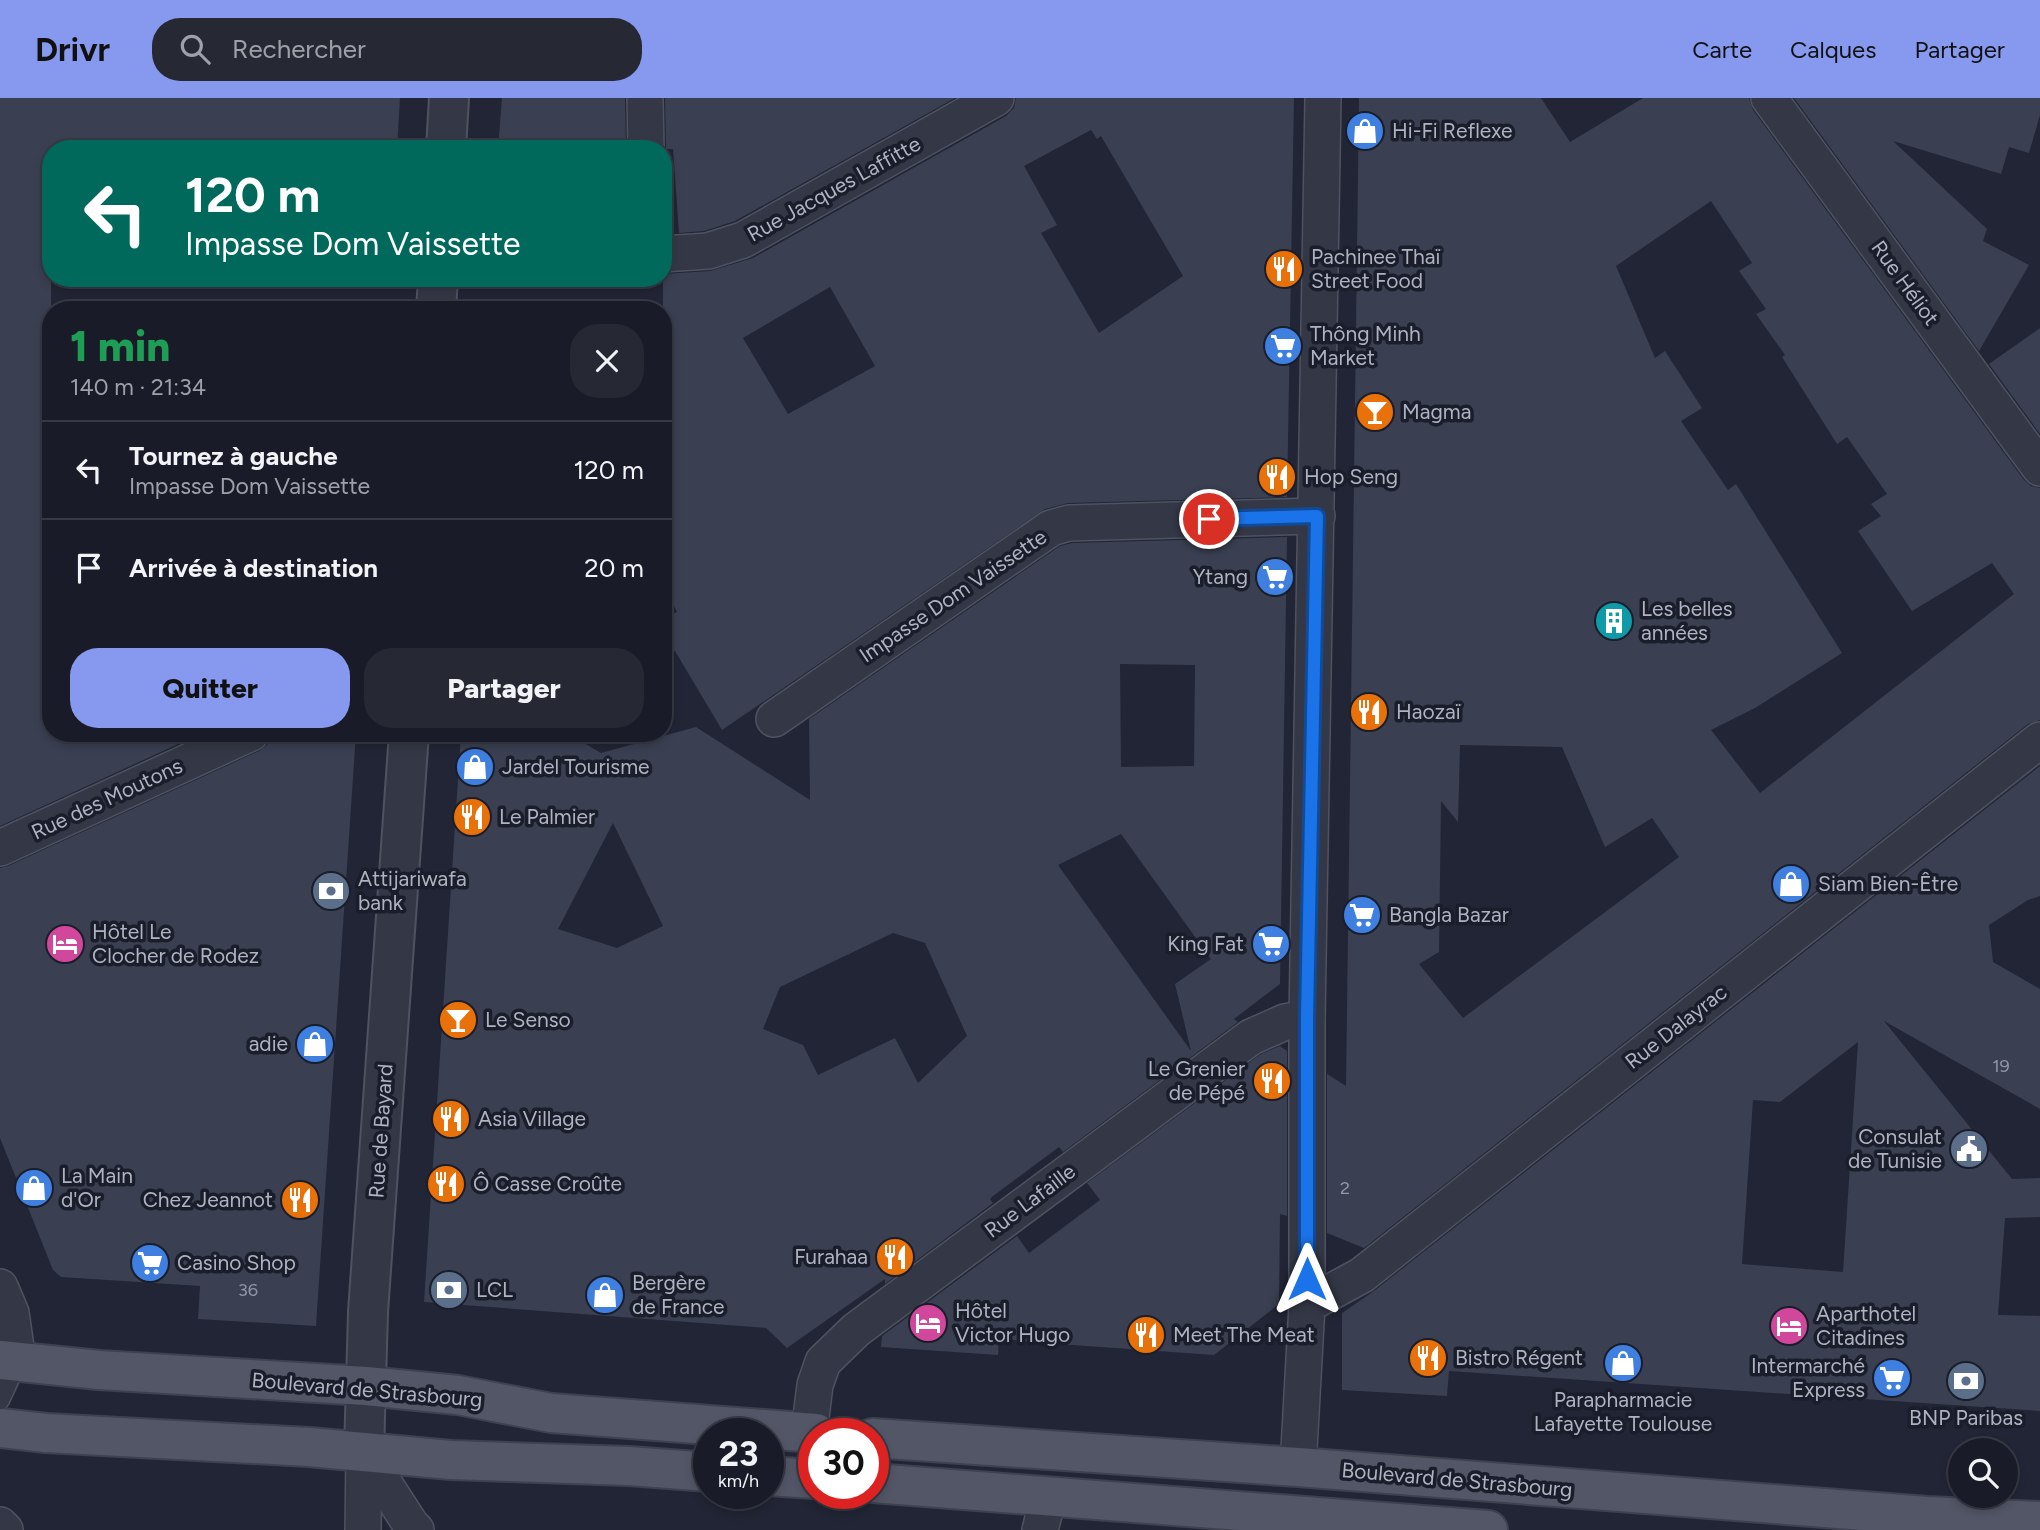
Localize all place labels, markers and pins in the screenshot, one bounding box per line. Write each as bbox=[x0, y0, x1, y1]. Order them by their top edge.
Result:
shop icon: Hi-Fi Reflexe bbox=[1344, 110, 1386, 152]
place label: Hi-Fi Reflexe bbox=[1392, 118, 1513, 143]
place label: Pachinee Thaï Street Food bbox=[1311, 244, 1440, 293]
restaurant icon: Pachinee Thaï Street Food bbox=[1263, 248, 1305, 290]
place label: Thông Minh Market bbox=[1310, 321, 1421, 370]
supermarket icon: Thông Minh Market bbox=[1262, 325, 1304, 367]
bar icon: Magma bbox=[1354, 391, 1396, 433]
place label: Magma bbox=[1402, 399, 1471, 424]
restaurant icon: Hop Seng bbox=[1256, 456, 1298, 498]
place label: Hop Seng bbox=[1304, 464, 1398, 489]
pin bbox=[1179, 489, 1239, 549]
supermarket icon: Ytang bbox=[1254, 556, 1296, 598]
place label: Ytang bbox=[1193, 564, 1248, 589]
place label: Les belles années bbox=[1641, 596, 1733, 645]
building icon: Les belles années bbox=[1593, 600, 1635, 642]
restaurant icon: Haozaï bbox=[1348, 691, 1390, 733]
place label: Haozaï bbox=[1396, 699, 1461, 724]
shop icon: Jardel Tourisme bbox=[454, 746, 496, 788]
place label: Jardel Tourisme bbox=[502, 754, 650, 779]
restaurant icon: Le Palmier bbox=[451, 796, 493, 838]
place label: Le Palmier bbox=[499, 804, 595, 829]
shop icon: Siam Bien-Être bbox=[1770, 863, 1812, 905]
place label: Attijariwafa bank bbox=[358, 866, 467, 915]
bank icon: Attijariwafa bank bbox=[310, 870, 352, 912]
place label: Siam Bien-Être bbox=[1818, 871, 1958, 896]
supermarket icon: Bangla Bazar bbox=[1341, 894, 1383, 936]
place label: Bangla Bazar bbox=[1389, 902, 1509, 927]
place label: Hôtel Le Clocher de Rodez bbox=[92, 919, 259, 968]
hotel icon: Hôtel Le Clocher de Rodez bbox=[44, 923, 86, 965]
supermarket icon: King Fat bbox=[1250, 923, 1292, 965]
place label: King Fat bbox=[1167, 931, 1244, 956]
bar icon: Le Senso bbox=[437, 999, 479, 1041]
place label: Le Senso bbox=[485, 1007, 571, 1032]
shop icon: adie bbox=[294, 1023, 336, 1065]
place label: adie bbox=[249, 1031, 288, 1056]
place label: Le Grenier de Pépé bbox=[1148, 1056, 1245, 1105]
restaurant icon: Le Grenier de Pépé bbox=[1251, 1060, 1293, 1102]
restaurant icon: Asia Village bbox=[430, 1098, 472, 1140]
place label: Asia Village bbox=[478, 1106, 586, 1131]
place label: Consulat de Tunisie bbox=[1848, 1124, 1942, 1173]
public building icon: Consulat de Tunisie bbox=[1948, 1128, 1990, 1170]
place label: La Main d'Or bbox=[61, 1163, 133, 1212]
restaurant icon: Ô Casse Croûte bbox=[425, 1163, 467, 1205]
shop icon: La Main d'Or bbox=[13, 1167, 55, 1209]
place label: Ô Casse Croûte bbox=[473, 1171, 622, 1196]
restaurant icon: Chez Jeannot bbox=[279, 1179, 321, 1221]
place label: Chez Jeannot bbox=[143, 1187, 273, 1212]
restaurant icon: Furahaa bbox=[874, 1236, 916, 1278]
supermarket icon: Casino Shop bbox=[129, 1242, 171, 1284]
place label: Furahaa bbox=[794, 1244, 868, 1269]
place label: Casino Shop bbox=[177, 1250, 296, 1275]
bank icon: LCL bbox=[428, 1269, 470, 1311]
place label: Bergère de France bbox=[632, 1270, 725, 1319]
shop icon: Bergère de France bbox=[584, 1274, 626, 1316]
place label: LCL bbox=[476, 1277, 513, 1302]
place label: Hôtel Victor Hugo bbox=[955, 1298, 1070, 1347]
place label: Aparthotel Citadines bbox=[1816, 1301, 1916, 1350]
hotel icon: Hôtel Victor Hugo bbox=[907, 1302, 949, 1344]
hotel icon: Aparthotel Citadines bbox=[1768, 1305, 1810, 1347]
restaurant icon: Meet The Meat bbox=[1125, 1314, 1167, 1356]
place label: Meet The Meat bbox=[1173, 1322, 1315, 1347]
restaurant icon: Bistro Régent bbox=[1407, 1337, 1449, 1379]
shop icon: Parapharmacie Lafayette Toulouse bbox=[1602, 1342, 1644, 1384]
place label: Bistro Régent bbox=[1455, 1345, 1583, 1370]
place label: Intermarché Express bbox=[1751, 1353, 1865, 1402]
supermarket icon: Intermarché Express bbox=[1871, 1357, 1913, 1399]
bank icon: BNP Paribas bbox=[1945, 1360, 1987, 1402]
place label: Parapharmacie Lafayette Toulouse bbox=[1534, 1387, 1712, 1436]
place label: BNP Paribas bbox=[1909, 1405, 2023, 1430]

